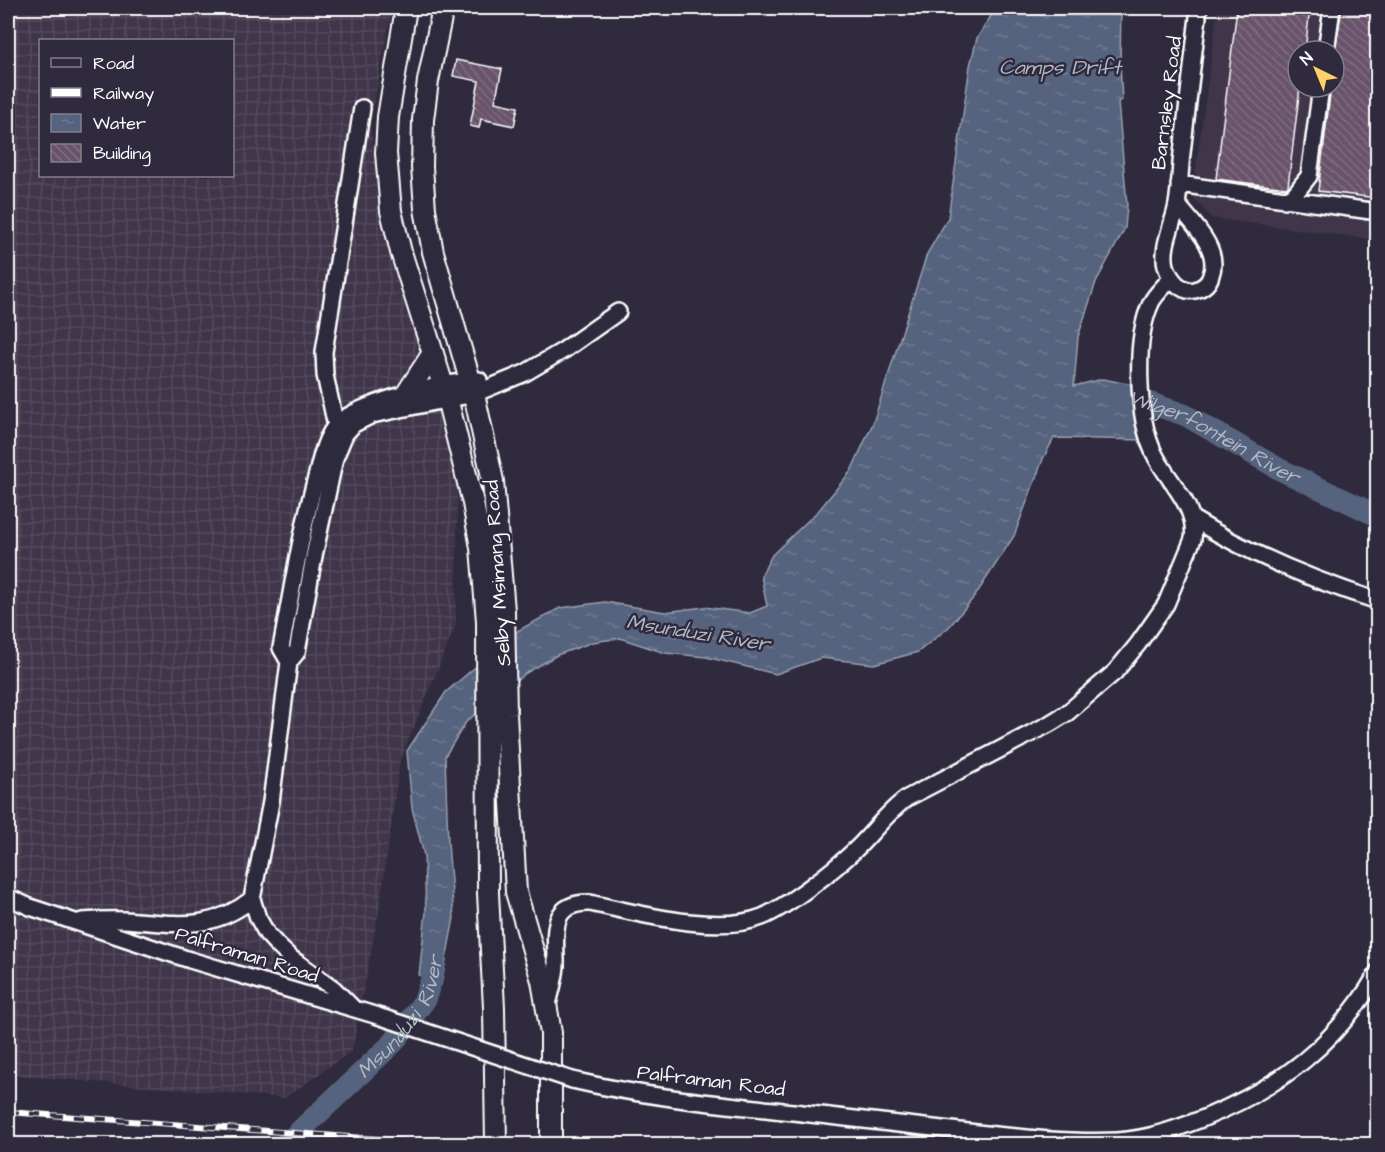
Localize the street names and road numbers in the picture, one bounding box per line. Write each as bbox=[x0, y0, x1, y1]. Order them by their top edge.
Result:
street label: Barnsley Road bbox=[1145, 35, 1190, 172]
street label: Selby Msimang Road bbox=[478, 479, 519, 667]
street label: Palframan Road bbox=[172, 920, 322, 990]
street label: Palframan Road bbox=[635, 1058, 787, 1104]

